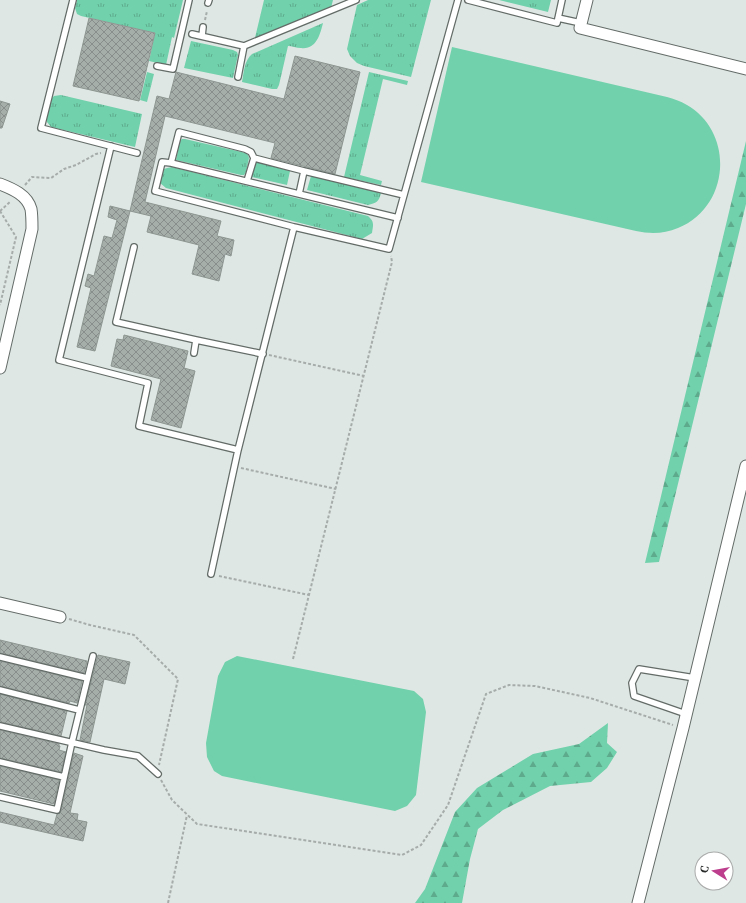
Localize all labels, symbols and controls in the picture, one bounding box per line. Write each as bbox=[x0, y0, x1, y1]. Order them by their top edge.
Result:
north arrow bbox=[694, 851, 734, 891]
text: С bbox=[697, 864, 712, 874]

